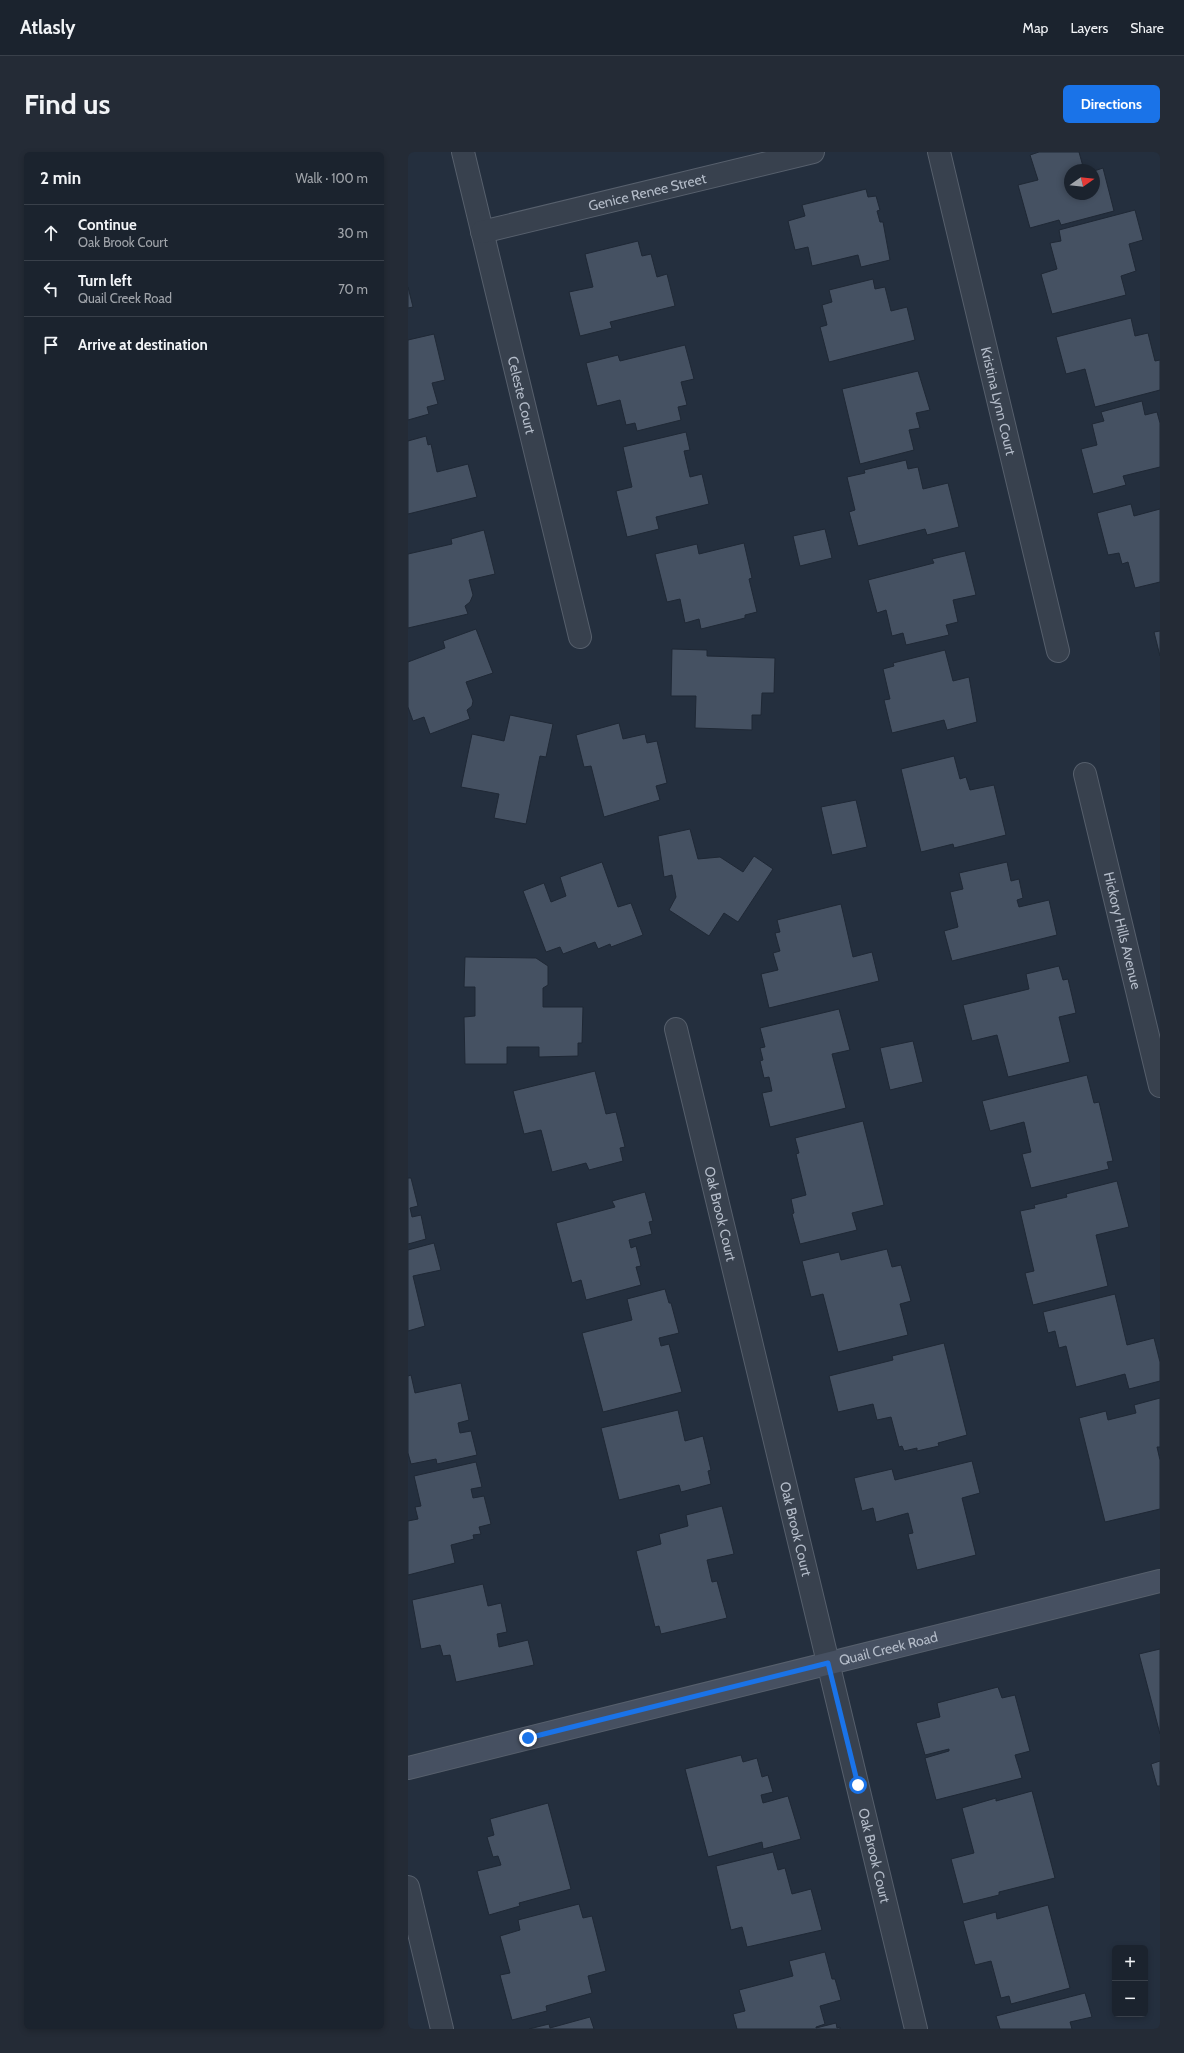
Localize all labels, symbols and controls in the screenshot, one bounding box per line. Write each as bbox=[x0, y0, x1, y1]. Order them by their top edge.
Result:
text: Atlasly bbox=[20, 16, 76, 39]
text: Map bbox=[1023, 19, 1048, 37]
text: Layers bbox=[1070, 19, 1108, 37]
text: Share bbox=[1130, 19, 1164, 37]
button: Directions bbox=[1063, 85, 1160, 123]
text: Find us bbox=[24, 87, 110, 121]
north arrow bbox=[1064, 164, 1100, 200]
text: 2 min bbox=[40, 168, 81, 188]
street label: Genice Renee Street bbox=[587, 169, 708, 215]
text: Walk · 100 m bbox=[295, 170, 368, 186]
text: Continue bbox=[78, 216, 137, 234]
icon: ahead bbox=[40, 222, 62, 244]
text: 30 m bbox=[338, 225, 368, 241]
text: Oak Brook Court bbox=[78, 234, 168, 250]
text: Turn left bbox=[78, 272, 132, 290]
icon: left bbox=[40, 278, 62, 300]
text: 70 m bbox=[338, 281, 368, 297]
text: Quail Creek Road bbox=[78, 290, 172, 306]
icon: arrive bbox=[40, 334, 62, 356]
text: Arrive at destination bbox=[78, 336, 208, 354]
street label: Kristina Lynn Court bbox=[977, 345, 1020, 457]
street label: Celeste Court bbox=[504, 354, 540, 436]
street label: Hickory Hills Avenue bbox=[1100, 870, 1145, 991]
street label: Oak Brook Court bbox=[700, 1165, 740, 1263]
street label: Oak Brook Court bbox=[776, 1480, 816, 1578]
street label: Quail Creek Road bbox=[837, 1628, 940, 1669]
route end bbox=[519, 1729, 537, 1747]
route start bbox=[849, 1776, 867, 1794]
street label: Oak Brook Court bbox=[854, 1806, 894, 1905]
map controls bbox=[1112, 1945, 1148, 2017]
button: + bbox=[1112, 1945, 1148, 1981]
button: − bbox=[1112, 1981, 1148, 2017]

